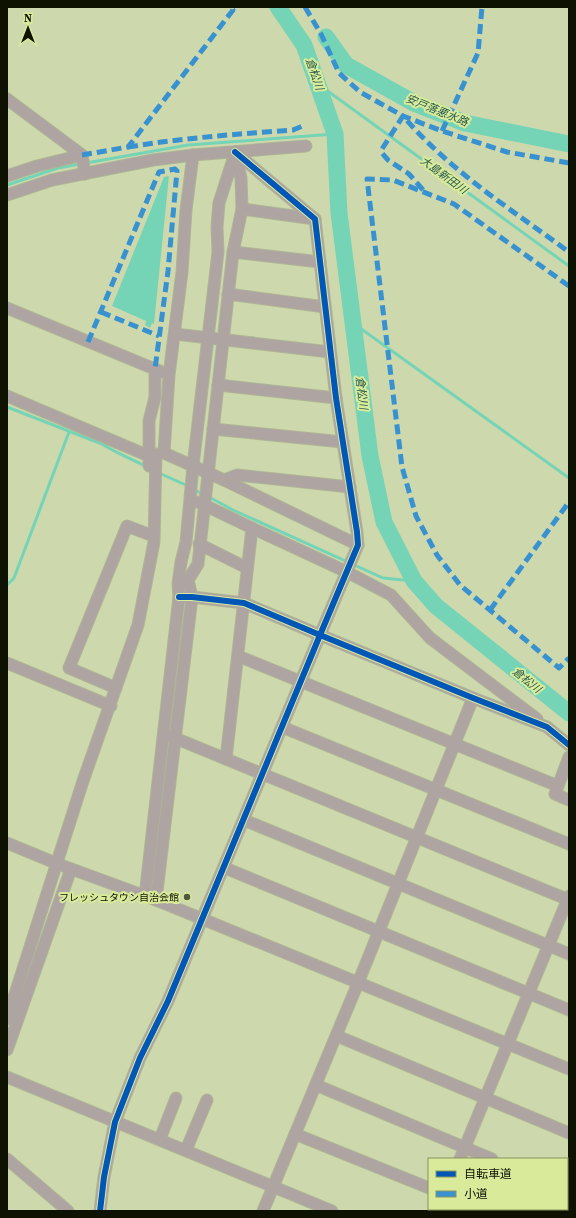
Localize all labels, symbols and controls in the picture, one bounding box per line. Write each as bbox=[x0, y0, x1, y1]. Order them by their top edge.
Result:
north arrow bbox=[8, 8, 48, 48]
text: N bbox=[24, 11, 32, 26]
water label: 倉松川 bbox=[302, 56, 327, 93]
water label: 安戸落悪水路 bbox=[403, 91, 471, 130]
water label: 大島新田川 bbox=[417, 153, 471, 198]
water label: 倉松川 bbox=[352, 376, 371, 411]
water label: 倉松川 bbox=[509, 664, 545, 697]
place label: フレッシュタウン自治会館 bbox=[59, 891, 179, 904]
marker: フレッシュタウン自治会館 bbox=[182, 892, 192, 902]
legend bbox=[428, 1158, 568, 1210]
text: 自転車道 bbox=[464, 1166, 512, 1182]
text: 小道 bbox=[464, 1186, 488, 1202]

